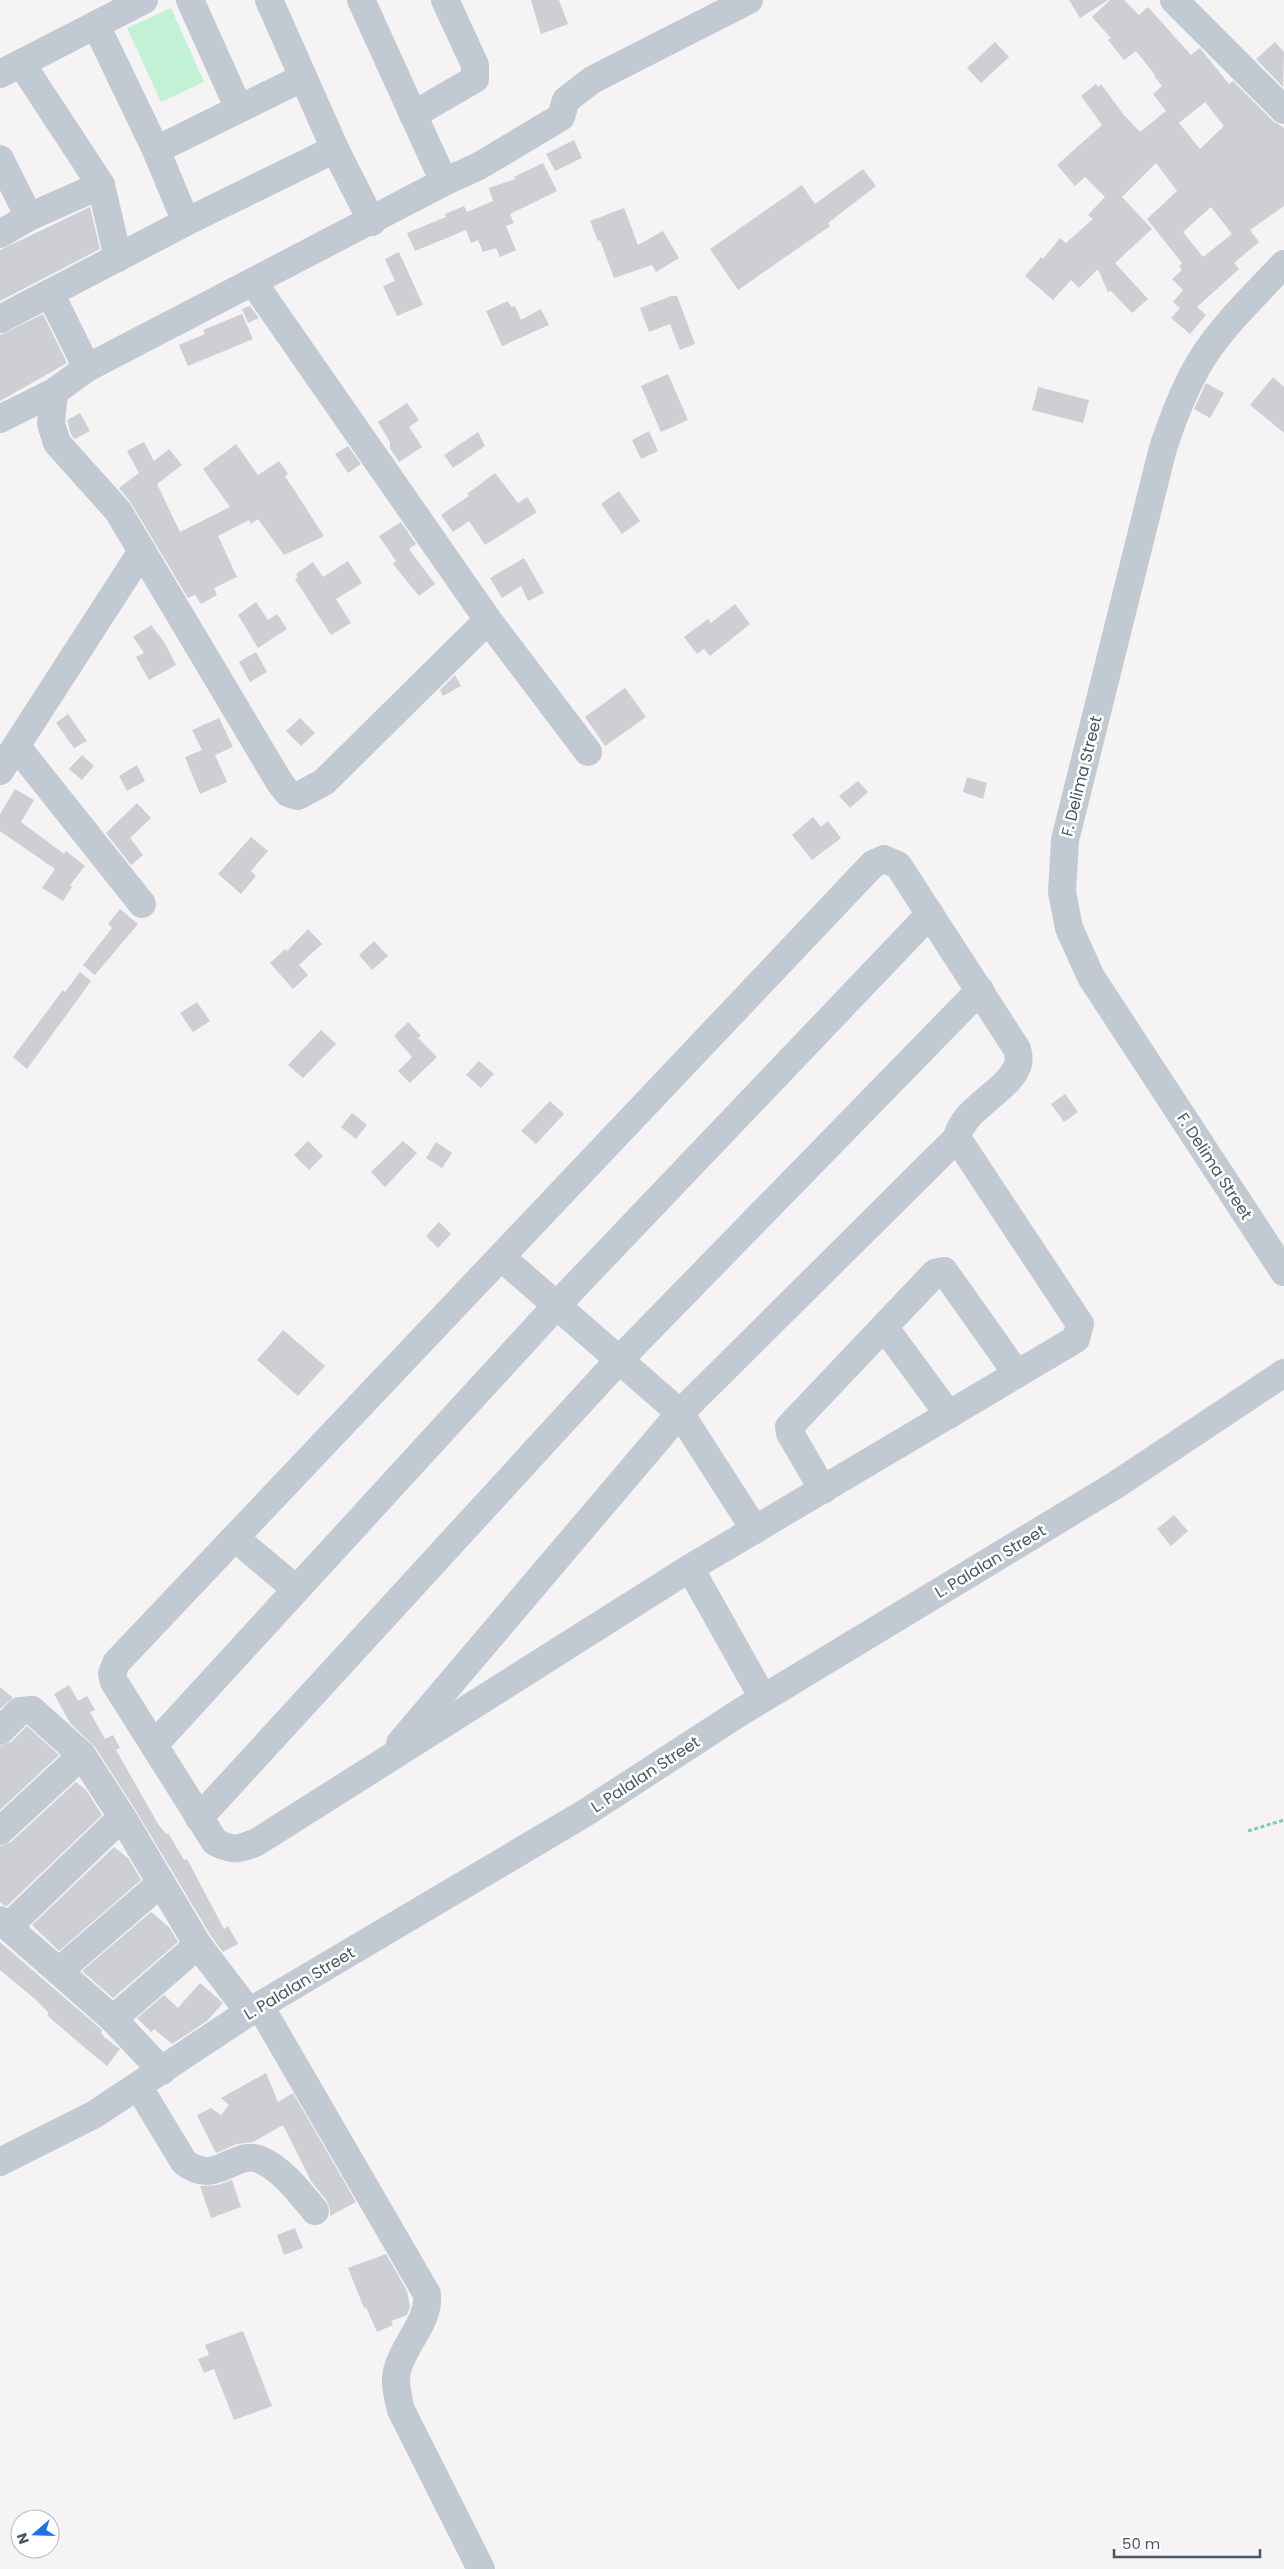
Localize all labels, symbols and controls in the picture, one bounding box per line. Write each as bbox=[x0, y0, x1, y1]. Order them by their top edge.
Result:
street label: F. Delima Street bbox=[1055, 713, 1108, 839]
street label: F. Delima Street bbox=[1171, 1108, 1258, 1224]
street label: L. Palalan Street bbox=[931, 1519, 1050, 1604]
street label: L. Palalan Street bbox=[586, 1731, 704, 1818]
street label: L. Palalan Street bbox=[240, 1941, 359, 2026]
north arrow bbox=[10, 2509, 60, 2559]
scale bar bbox=[1114, 2526, 1260, 2558]
text: N bbox=[12, 2530, 34, 2547]
text: 50 m bbox=[1122, 2533, 1160, 2554]

